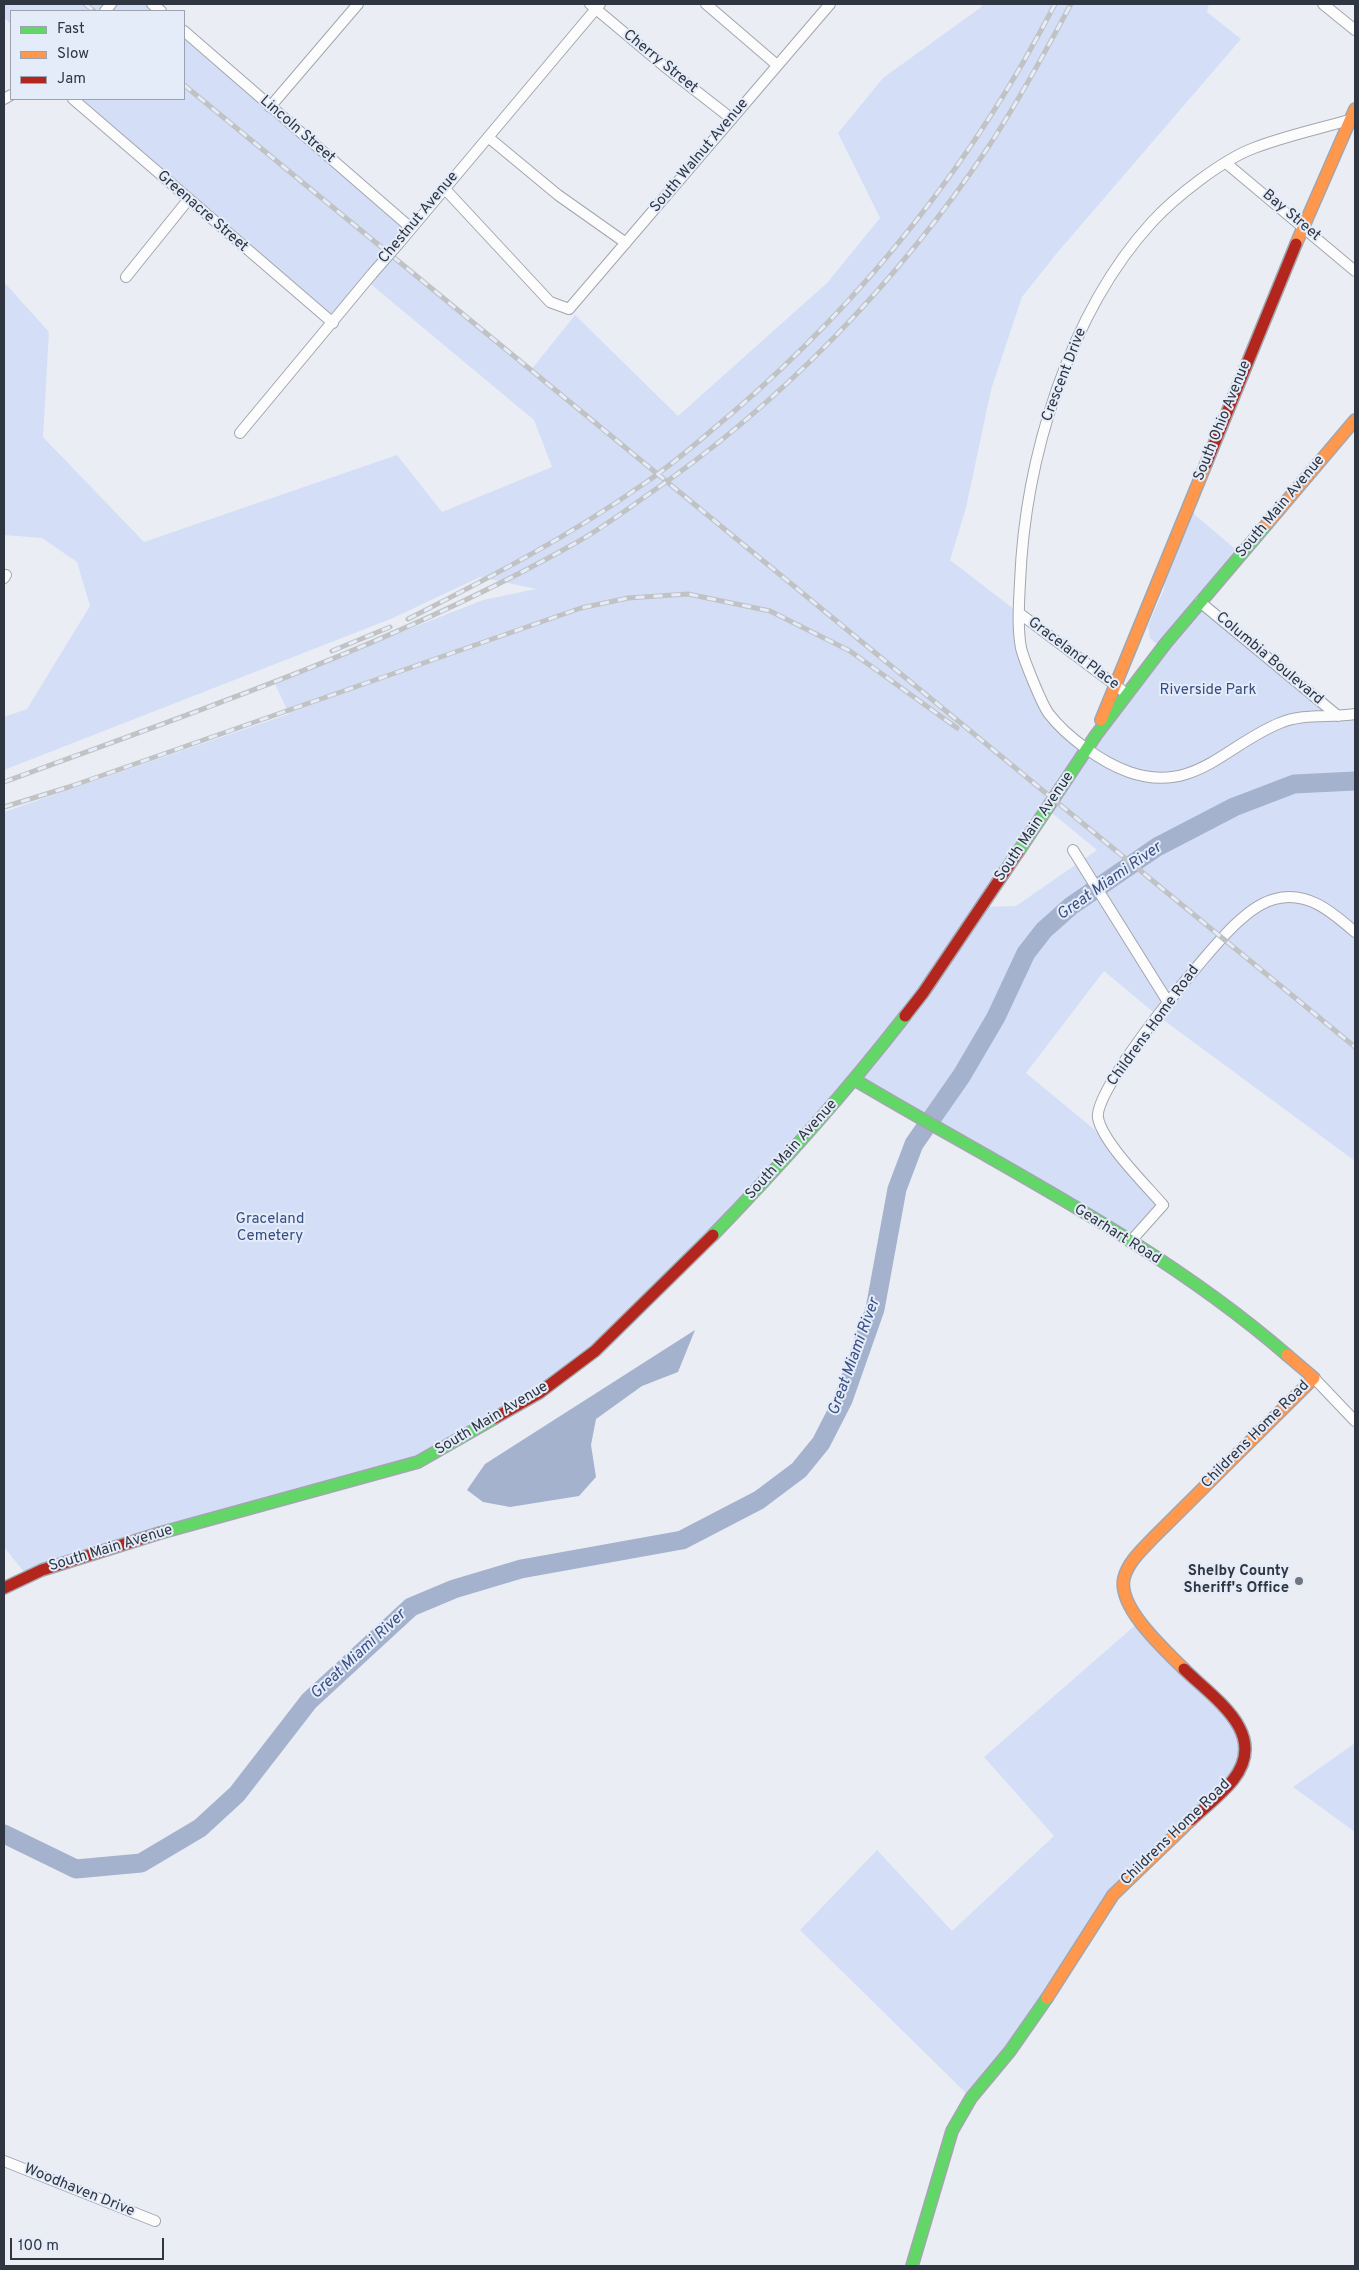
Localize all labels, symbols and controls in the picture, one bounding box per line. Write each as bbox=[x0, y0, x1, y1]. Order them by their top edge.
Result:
legend bbox=[10, 10, 185, 100]
text: Fast bbox=[57, 20, 85, 39]
street label: Cherry Street bbox=[619, 26, 701, 98]
text: Slow bbox=[57, 45, 89, 64]
text: Jam bbox=[57, 70, 86, 89]
street label: Lincoln Street bbox=[256, 92, 338, 168]
street label: South Walnut Avenue bbox=[647, 95, 753, 217]
street label: Greenacre Street bbox=[153, 168, 251, 256]
street label: Chestnut Avenue bbox=[375, 168, 463, 268]
street label: Bay Street bbox=[1258, 186, 1324, 246]
street label: Crescent Drive bbox=[1039, 326, 1091, 424]
street label: South Ohio Avenue bbox=[1191, 358, 1255, 484]
street label: South Main Avenue bbox=[1233, 452, 1329, 562]
street label: Columbia Boulevard bbox=[1212, 609, 1326, 709]
street label: Graceland Place bbox=[1024, 614, 1122, 694]
park label: Riverside Park bbox=[1159, 682, 1257, 700]
street label: South Main Avenue bbox=[992, 769, 1078, 885]
water label: Great Miami River bbox=[1054, 839, 1166, 925]
street label: Childrens Home Road bbox=[1104, 962, 1204, 1090]
street label: South Main Avenue bbox=[742, 1096, 842, 1204]
street label: Gearhart Road bbox=[1070, 1201, 1164, 1269]
park label: Graceland Cemetery bbox=[236, 1211, 304, 1246]
water label: Great Miami River bbox=[825, 1296, 885, 1418]
street label: Childrens Home Road bbox=[1198, 1377, 1314, 1493]
street label: South Main Avenue bbox=[432, 1378, 552, 1460]
street label: South Main Avenue bbox=[47, 1522, 175, 1576]
place label: Shelby County Sheriff's Office bbox=[1184, 1563, 1289, 1598]
marker: Shelby County Sheriff's Office bbox=[1293, 1575, 1305, 1587]
water label: Great Miami River bbox=[307, 1606, 411, 1704]
street label: Childrens Home Road bbox=[1118, 1776, 1234, 1890]
street label: Woodhaven Drive bbox=[21, 2161, 137, 2221]
scale bar bbox=[12, 2228, 166, 2260]
text: 100 m bbox=[18, 2237, 59, 2256]

